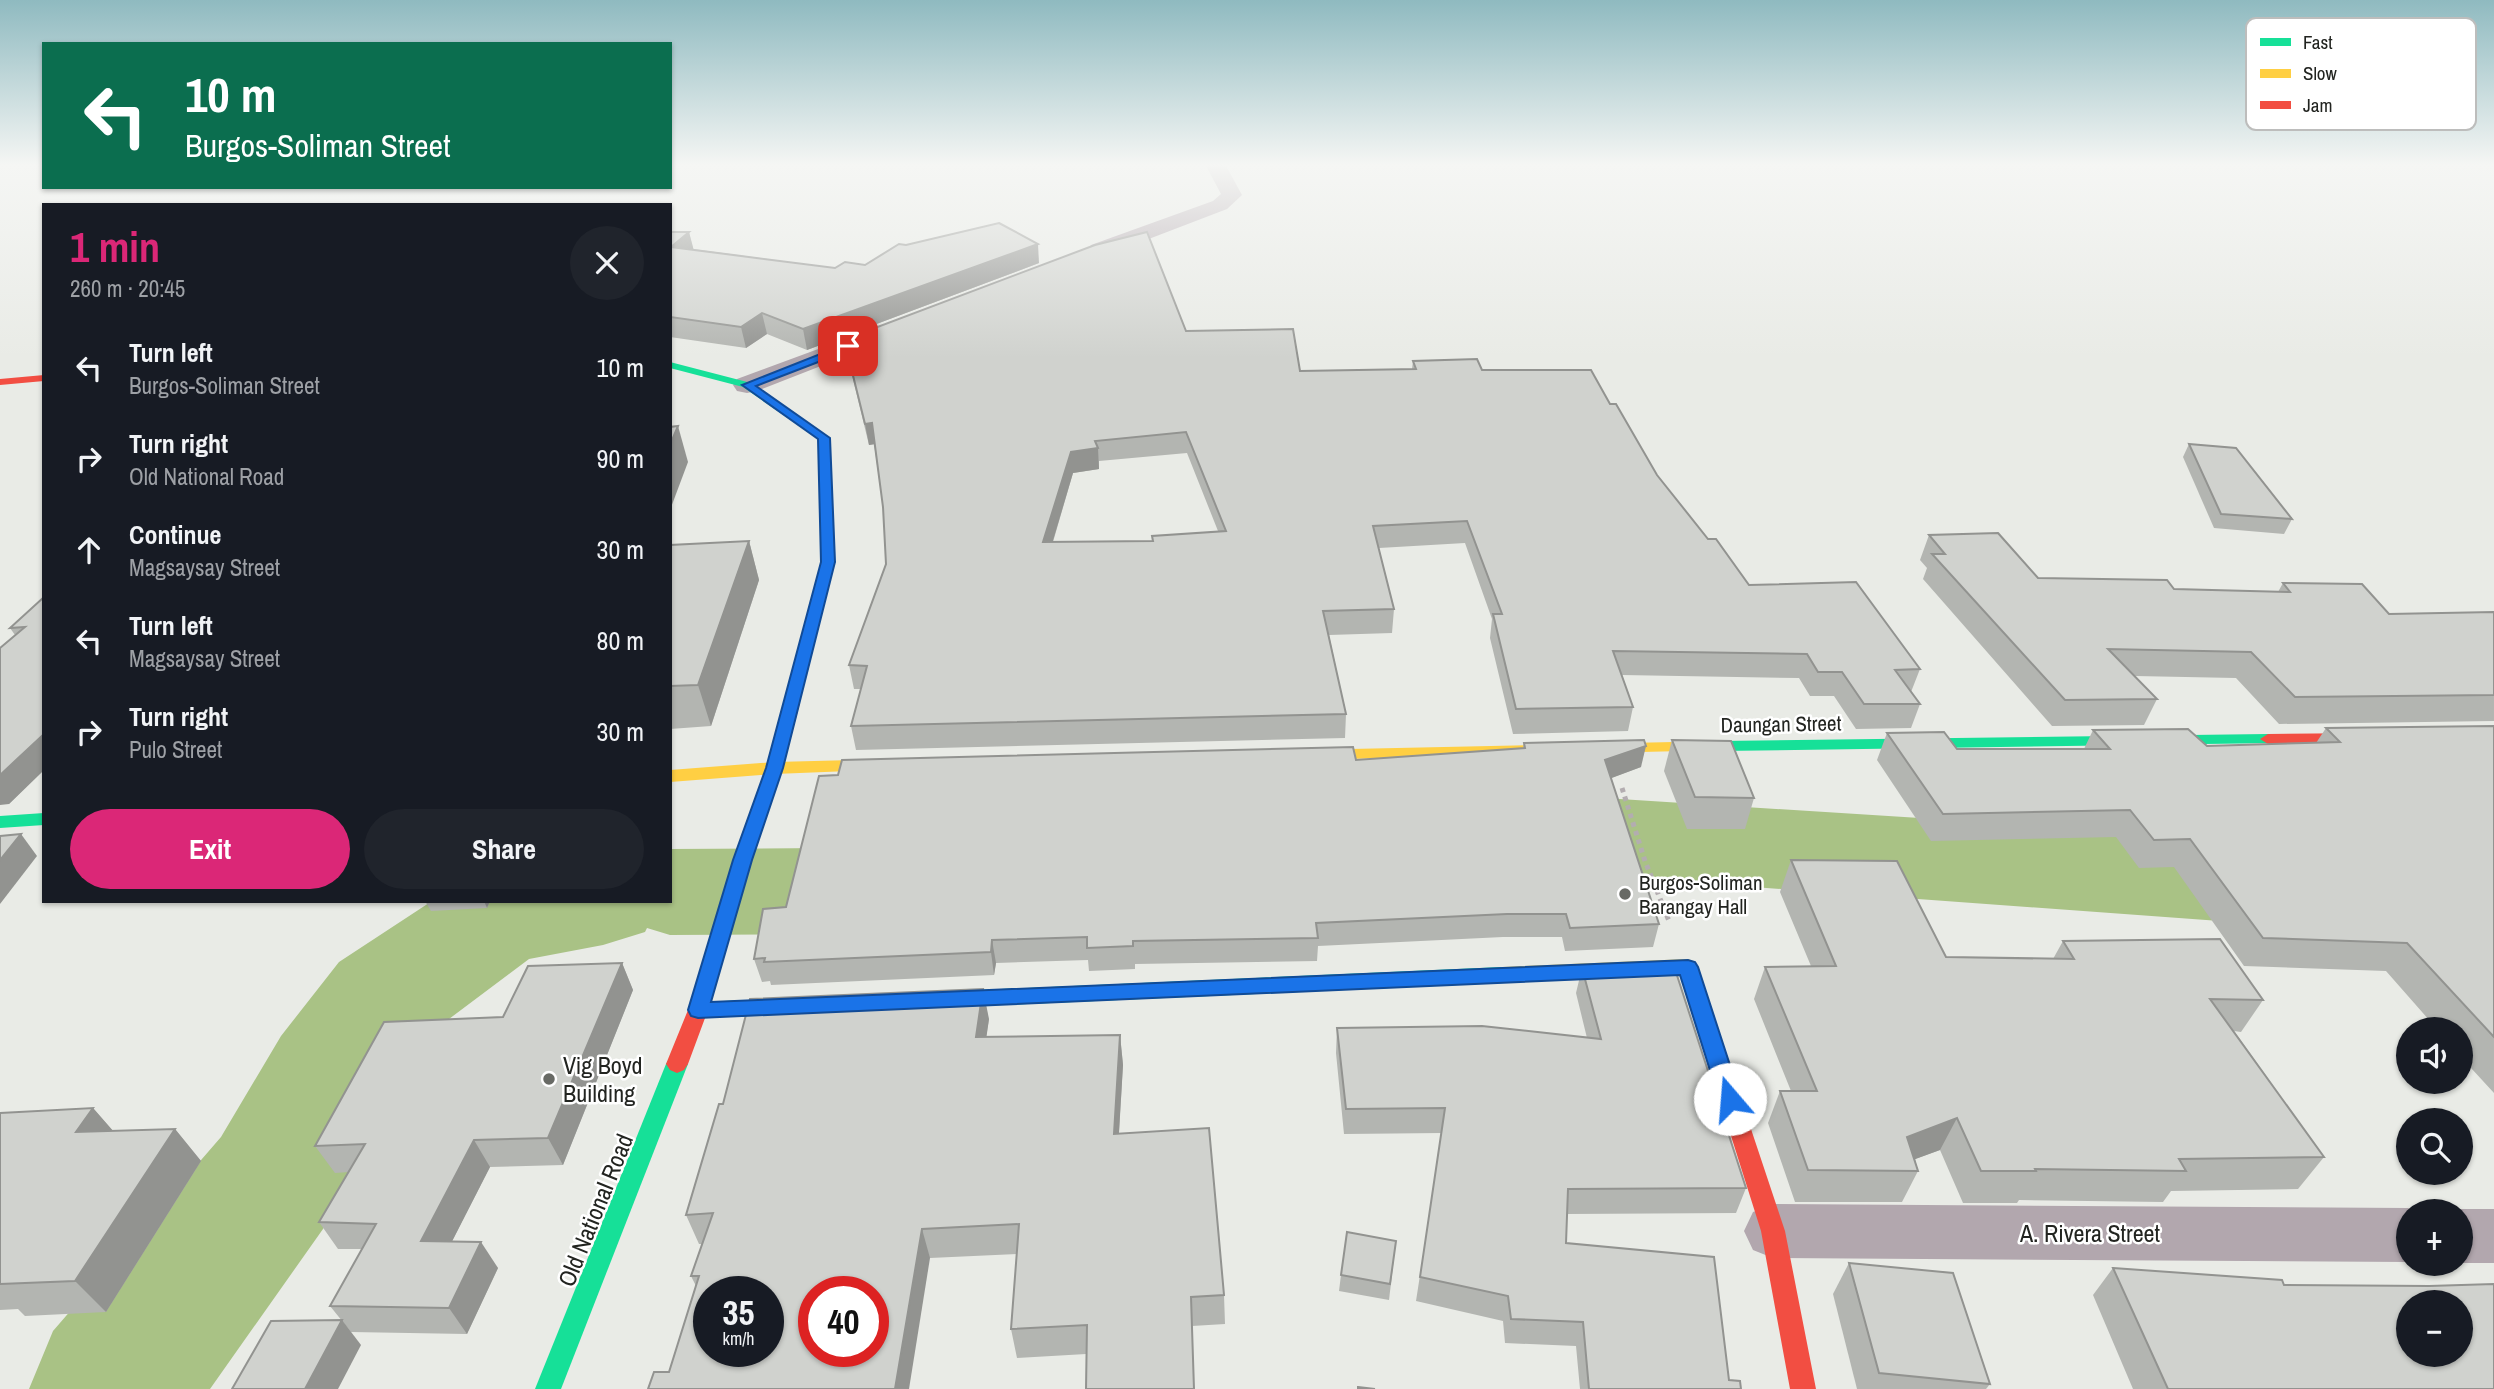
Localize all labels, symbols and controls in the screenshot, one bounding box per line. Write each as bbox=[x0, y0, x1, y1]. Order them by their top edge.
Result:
legend bbox=[2246, 18, 2476, 130]
text: Fast bbox=[2303, 29, 2333, 55]
text: Slow bbox=[2303, 60, 2338, 86]
text: 10 m bbox=[185, 61, 277, 127]
icon: left bbox=[70, 70, 161, 161]
text: Jam bbox=[2303, 92, 2332, 118]
text: Burgos-Soliman Street bbox=[185, 124, 450, 167]
text: 1 min bbox=[70, 219, 160, 275]
button: close bbox=[570, 226, 644, 300]
text: 260 m · 20:45 bbox=[70, 273, 185, 304]
pin bbox=[818, 316, 878, 376]
icon: arrive bbox=[829, 327, 867, 365]
text: Turn left bbox=[129, 335, 213, 370]
icon: left bbox=[70, 349, 108, 387]
text: 10 m bbox=[597, 350, 644, 385]
text: Burgos-Soliman Street bbox=[129, 370, 320, 401]
text: Turn right bbox=[129, 426, 228, 461]
icon: right bbox=[70, 440, 108, 478]
text: 90 m bbox=[597, 441, 644, 476]
text: Old National Road bbox=[129, 461, 284, 492]
text: Continue bbox=[129, 517, 221, 552]
icon: ahead bbox=[70, 531, 108, 569]
text: 30 m bbox=[597, 532, 644, 567]
text: Magsaysay Street bbox=[129, 552, 280, 583]
text: Turn left bbox=[129, 608, 213, 643]
icon: left bbox=[70, 622, 108, 660]
text: 80 m bbox=[597, 623, 644, 658]
text: Magsaysay Street bbox=[129, 643, 280, 674]
text: Turn right bbox=[129, 699, 228, 734]
street label: Daungan Street bbox=[1720, 708, 1842, 740]
icon: right bbox=[70, 713, 108, 751]
text: 30 m bbox=[597, 714, 644, 749]
text: Pulo Street bbox=[129, 734, 222, 765]
button: Exit bbox=[70, 809, 350, 889]
button: Share bbox=[364, 809, 644, 889]
place label: Burgos-Soliman Barangay Hall bbox=[1639, 868, 1762, 921]
marker: Burgos-Soliman Barangay Hall bbox=[1617, 886, 1633, 902]
map controls bbox=[2396, 1017, 2473, 1367]
button: sound bbox=[2396, 1017, 2473, 1094]
place label: Vig Boyd Building bbox=[563, 1049, 643, 1109]
position arrow bbox=[1693, 1062, 1767, 1136]
marker: Vig Boyd Building bbox=[541, 1071, 557, 1087]
button: search bbox=[2396, 1108, 2473, 1185]
street label: Old National Road bbox=[550, 1129, 640, 1291]
button: + bbox=[2396, 1199, 2473, 1276]
street label: A. Rivera Street bbox=[2019, 1217, 2161, 1249]
speed limit sign: 40 bbox=[798, 1276, 889, 1367]
text: 35 bbox=[723, 1289, 754, 1336]
button: − bbox=[2396, 1290, 2473, 1367]
text: km/h bbox=[723, 1326, 755, 1351]

